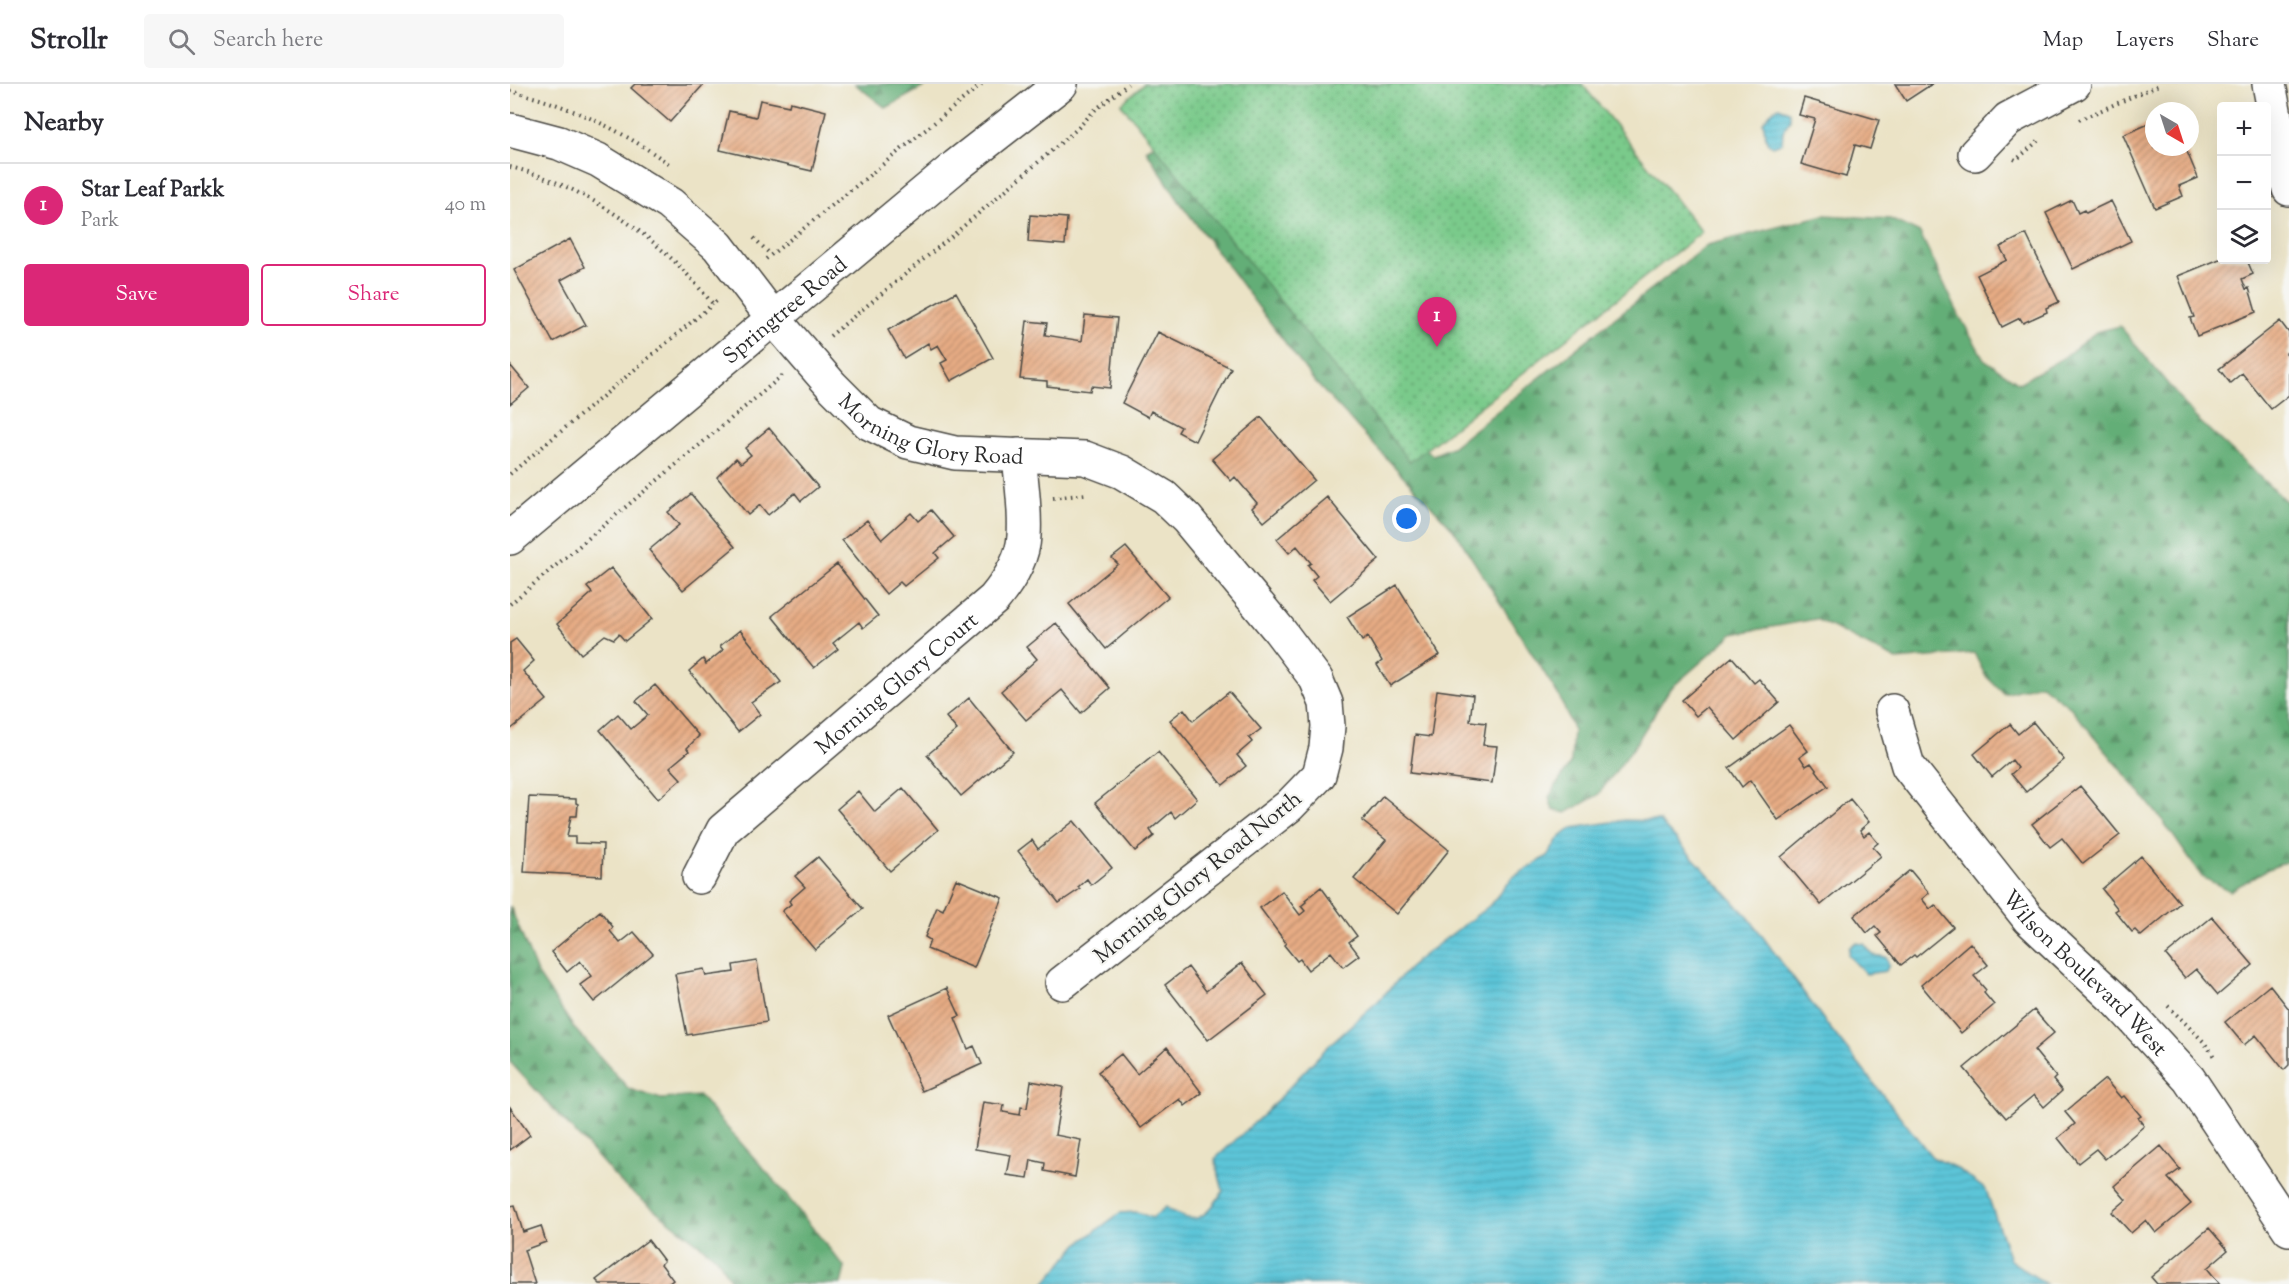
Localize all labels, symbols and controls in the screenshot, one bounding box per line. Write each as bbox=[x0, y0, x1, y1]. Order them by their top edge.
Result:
search box bbox=[144, 14, 564, 68]
text: Strollr bbox=[30, 21, 108, 61]
icon: search bbox=[165, 25, 198, 58]
text: Search here bbox=[213, 25, 323, 57]
text: Map bbox=[2043, 26, 2083, 56]
text: Layers bbox=[2116, 26, 2174, 56]
text: Share bbox=[2207, 26, 2259, 56]
north arrow bbox=[2145, 102, 2199, 156]
map controls bbox=[2217, 102, 2271, 264]
button: + bbox=[2217, 102, 2271, 156]
text: Nearby bbox=[24, 105, 104, 142]
button: − bbox=[2217, 156, 2271, 210]
text: Star Leaf Parkk bbox=[81, 175, 224, 207]
text: 1 bbox=[40, 191, 47, 220]
text: 40 m bbox=[445, 191, 486, 220]
text: Park bbox=[81, 207, 119, 236]
button: layers bbox=[2217, 210, 2271, 264]
street label: Springtree Road bbox=[717, 250, 855, 373]
button: Save bbox=[24, 264, 249, 326]
button: Share bbox=[261, 264, 486, 326]
pin: 1 bbox=[1418, 298, 1456, 347]
street label: Morning Glory Road bbox=[829, 388, 1024, 475]
your location bbox=[1392, 504, 1421, 533]
street label: Morning Glory Court bbox=[809, 606, 987, 764]
street label: Morning Glory Road North bbox=[1088, 784, 1310, 972]
street label: Wilson Boulevard West bbox=[1993, 884, 2174, 1065]

